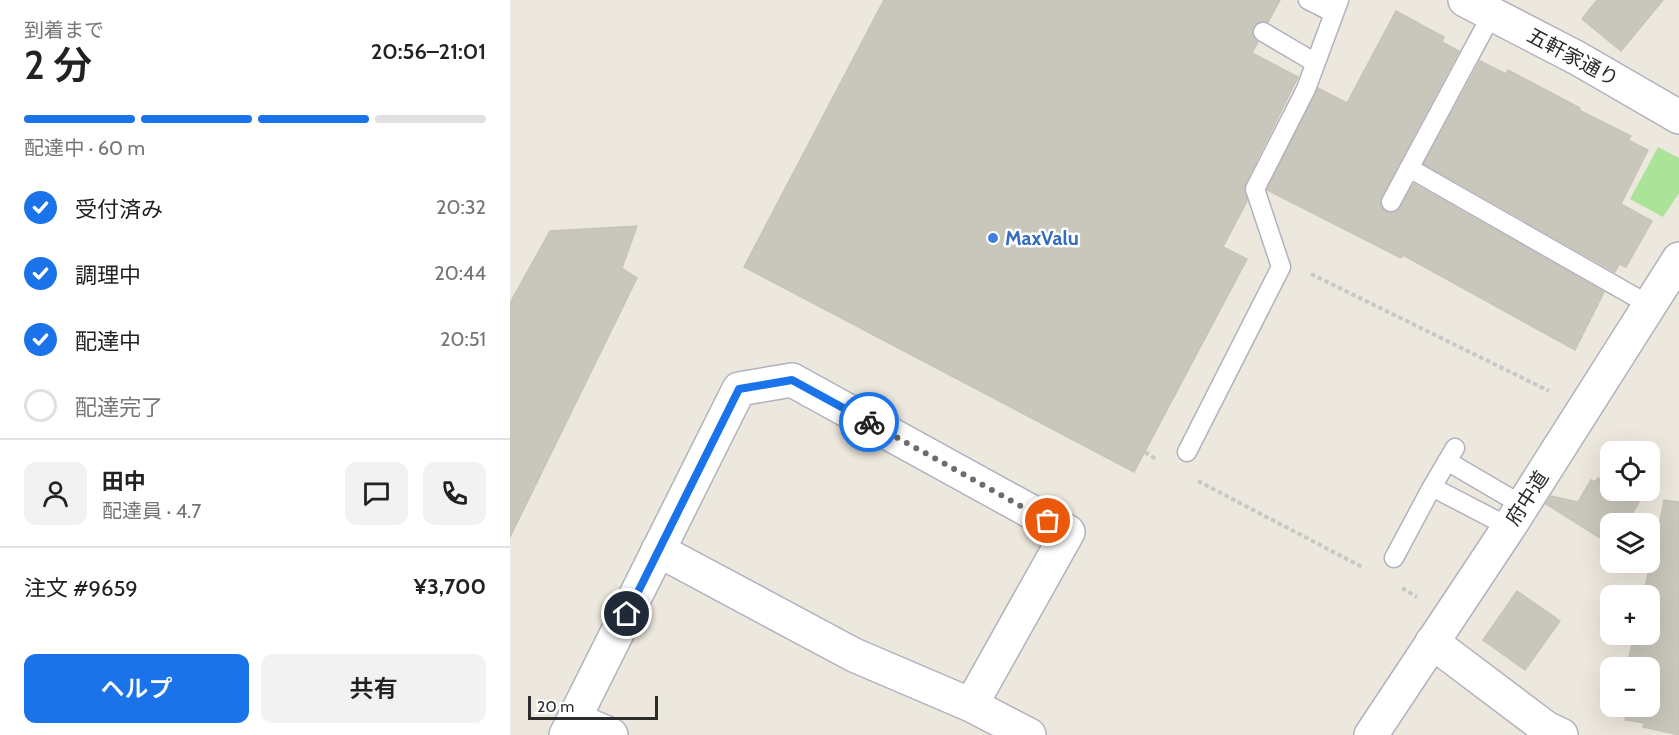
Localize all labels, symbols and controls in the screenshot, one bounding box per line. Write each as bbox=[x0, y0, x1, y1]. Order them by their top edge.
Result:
text: 到着まで bbox=[24, 18, 104, 42]
street label: 五軒家通り bbox=[1523, 23, 1623, 91]
text: 20:56–21:01 bbox=[371, 38, 486, 65]
text: 2 分 bbox=[24, 41, 92, 89]
text: 配達中 · 60 m bbox=[24, 136, 145, 160]
icon: check bbox=[24, 191, 57, 224]
text: 20:32 bbox=[436, 195, 486, 219]
text: 受付済み bbox=[75, 196, 163, 223]
place label: MaxValu bbox=[1005, 226, 1079, 250]
marker: MaxValu bbox=[986, 231, 1000, 245]
icon: check bbox=[24, 257, 57, 290]
text: 20:44 bbox=[434, 261, 486, 285]
text: 調理中 bbox=[75, 262, 141, 289]
icon: check bbox=[24, 323, 57, 356]
text: 20:51 bbox=[440, 327, 486, 351]
text: 配達中 bbox=[75, 328, 141, 355]
courier bbox=[839, 392, 899, 452]
text: 配達完了 bbox=[75, 394, 163, 421]
icon: bike bbox=[853, 406, 886, 439]
map controls bbox=[1600, 441, 1660, 717]
button: locate bbox=[1600, 441, 1660, 501]
button: person bbox=[24, 462, 87, 525]
button: chat bbox=[345, 462, 408, 525]
button: phone bbox=[423, 462, 486, 525]
street label: 府中道 bbox=[1501, 466, 1553, 530]
text: 田中 bbox=[102, 468, 146, 495]
pin bbox=[1022, 495, 1073, 546]
text: 配達員 · 4.7 bbox=[102, 499, 201, 523]
icon: bag bbox=[1031, 504, 1064, 537]
button: layers bbox=[1600, 513, 1660, 573]
text: ¥3,700 bbox=[414, 573, 486, 600]
text: 注文 #9659 bbox=[24, 575, 138, 602]
button: + bbox=[1600, 585, 1660, 645]
pin bbox=[601, 588, 652, 639]
icon: home bbox=[610, 597, 643, 630]
button: ヘルプ bbox=[24, 654, 249, 723]
button: 共有 bbox=[261, 654, 486, 723]
button: − bbox=[1600, 657, 1660, 717]
scale bar bbox=[528, 693, 658, 720]
text: 20 m bbox=[537, 697, 574, 716]

